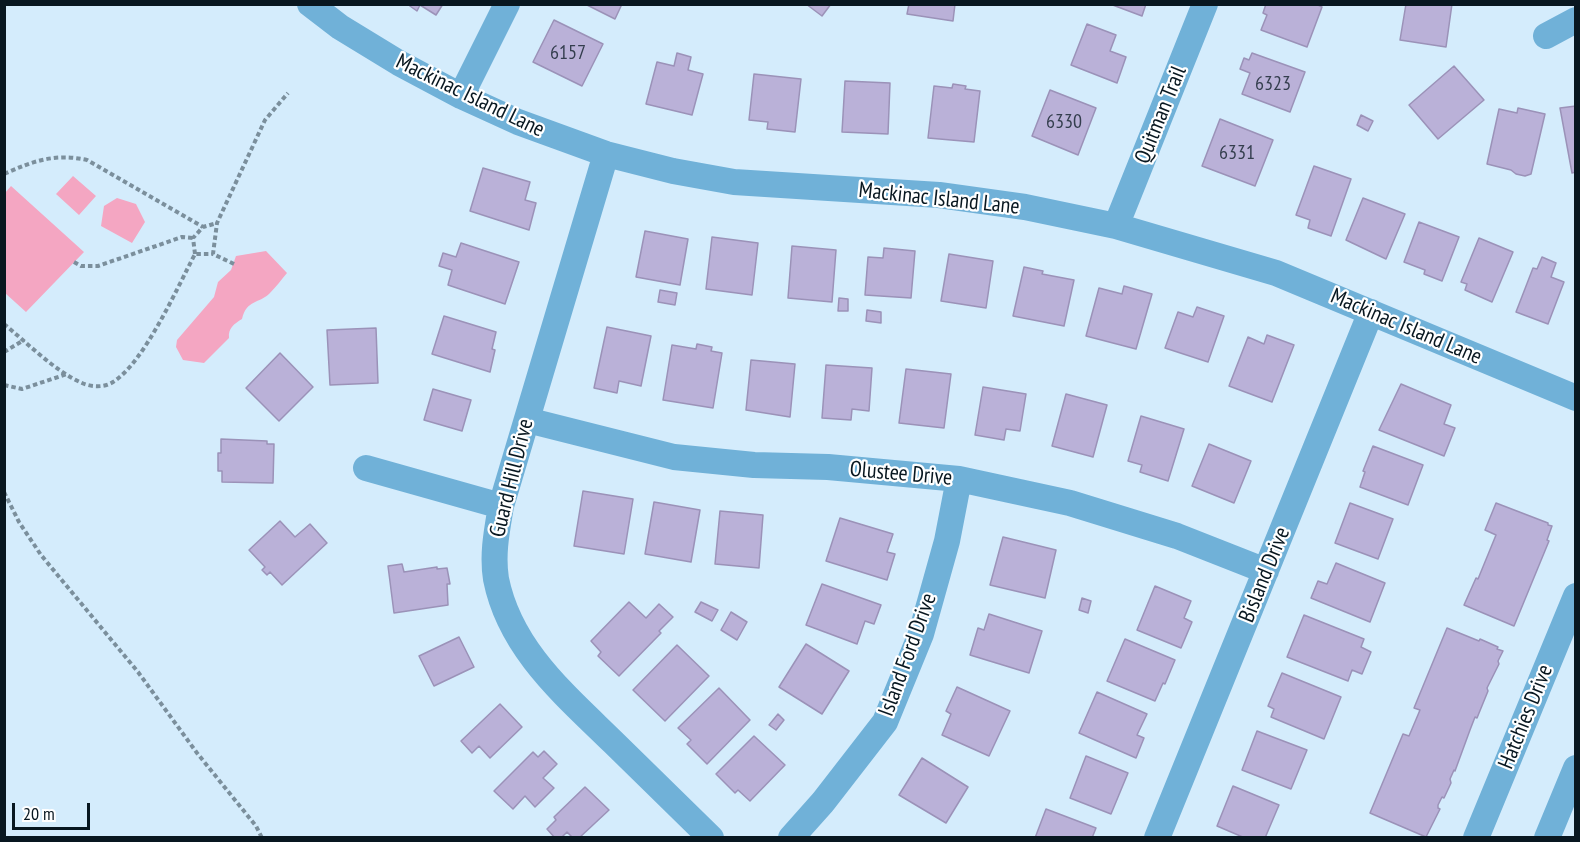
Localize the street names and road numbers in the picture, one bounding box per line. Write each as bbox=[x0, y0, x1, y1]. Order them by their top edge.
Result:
street label: Mackinac Island Lane bbox=[392, 49, 548, 143]
street label: Quitman Trail bbox=[1130, 62, 1192, 168]
street label: Mackinac Island Lane bbox=[857, 177, 1021, 221]
street label: Mackinac Island Lane bbox=[1326, 283, 1486, 371]
street label: Guard Hill Drive bbox=[485, 416, 539, 540]
street label: Olustee Drive bbox=[849, 456, 953, 492]
street label: Bisland Drive bbox=[1234, 524, 1296, 626]
street label: Island Ford Drive bbox=[874, 590, 942, 720]
street label: Hatchies Drive bbox=[1493, 661, 1559, 773]

